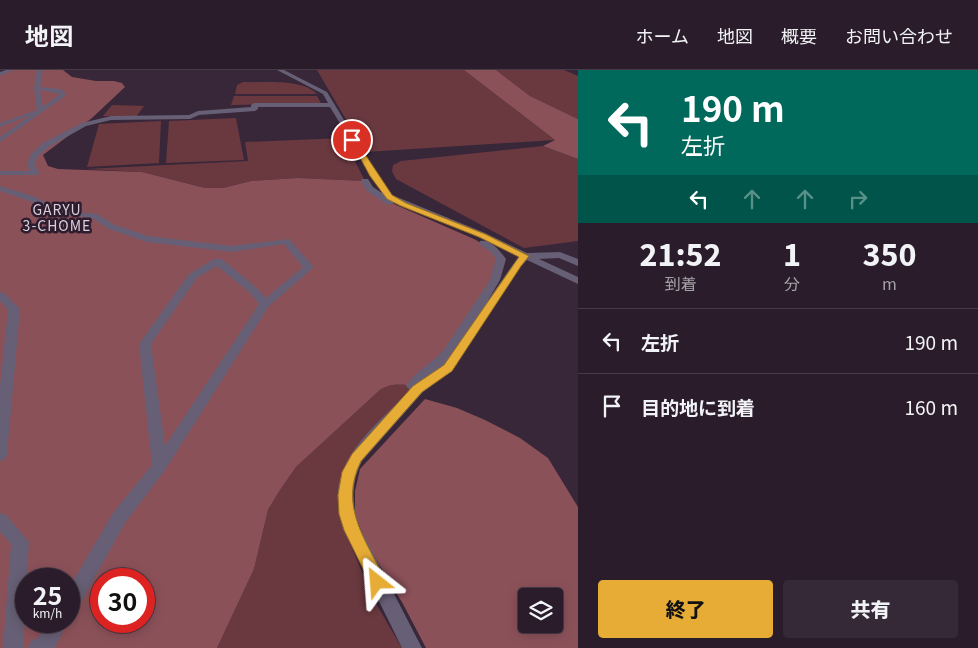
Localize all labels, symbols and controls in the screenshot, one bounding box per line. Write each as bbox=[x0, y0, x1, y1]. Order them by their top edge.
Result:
text: 地図 bbox=[25, 17, 73, 52]
text: ホーム bbox=[636, 22, 689, 48]
text: 地図 bbox=[717, 22, 753, 48]
text: 概要 bbox=[781, 22, 817, 48]
text: お問い合わせ bbox=[845, 22, 953, 48]
text: 190 m bbox=[681, 81, 785, 132]
icon: left bbox=[598, 90, 663, 155]
pin bbox=[331, 119, 373, 161]
icon: arrive bbox=[338, 126, 366, 154]
text: 左折 bbox=[681, 128, 725, 160]
icon: left bbox=[685, 185, 713, 213]
icon: ahead bbox=[738, 185, 766, 213]
icon: ahead bbox=[791, 185, 819, 213]
icon: right bbox=[844, 185, 872, 213]
district label: GARYU 3-CHOME bbox=[23, 199, 91, 235]
text: 21:52 bbox=[640, 231, 722, 275]
text: 1 bbox=[783, 231, 801, 275]
text: 350 bbox=[863, 231, 916, 275]
text: 到着 bbox=[665, 271, 697, 295]
text: 分 bbox=[784, 271, 800, 295]
text: m bbox=[882, 271, 897, 295]
icon: left bbox=[598, 327, 626, 355]
text: 左折 bbox=[641, 328, 679, 355]
text: 190 m bbox=[905, 328, 958, 355]
icon: arrive bbox=[598, 392, 626, 420]
text: 目的地に到着 bbox=[641, 393, 755, 420]
text: 160 m bbox=[905, 393, 958, 420]
position arrow bbox=[350, 555, 402, 607]
speed limit sign: 30 bbox=[90, 568, 155, 633]
text: 25 bbox=[33, 576, 62, 612]
button: 終了 bbox=[598, 580, 773, 638]
button: 共有 bbox=[783, 580, 958, 638]
map controls bbox=[518, 588, 563, 633]
button: layers bbox=[518, 588, 563, 633]
text: km/h bbox=[33, 604, 62, 621]

